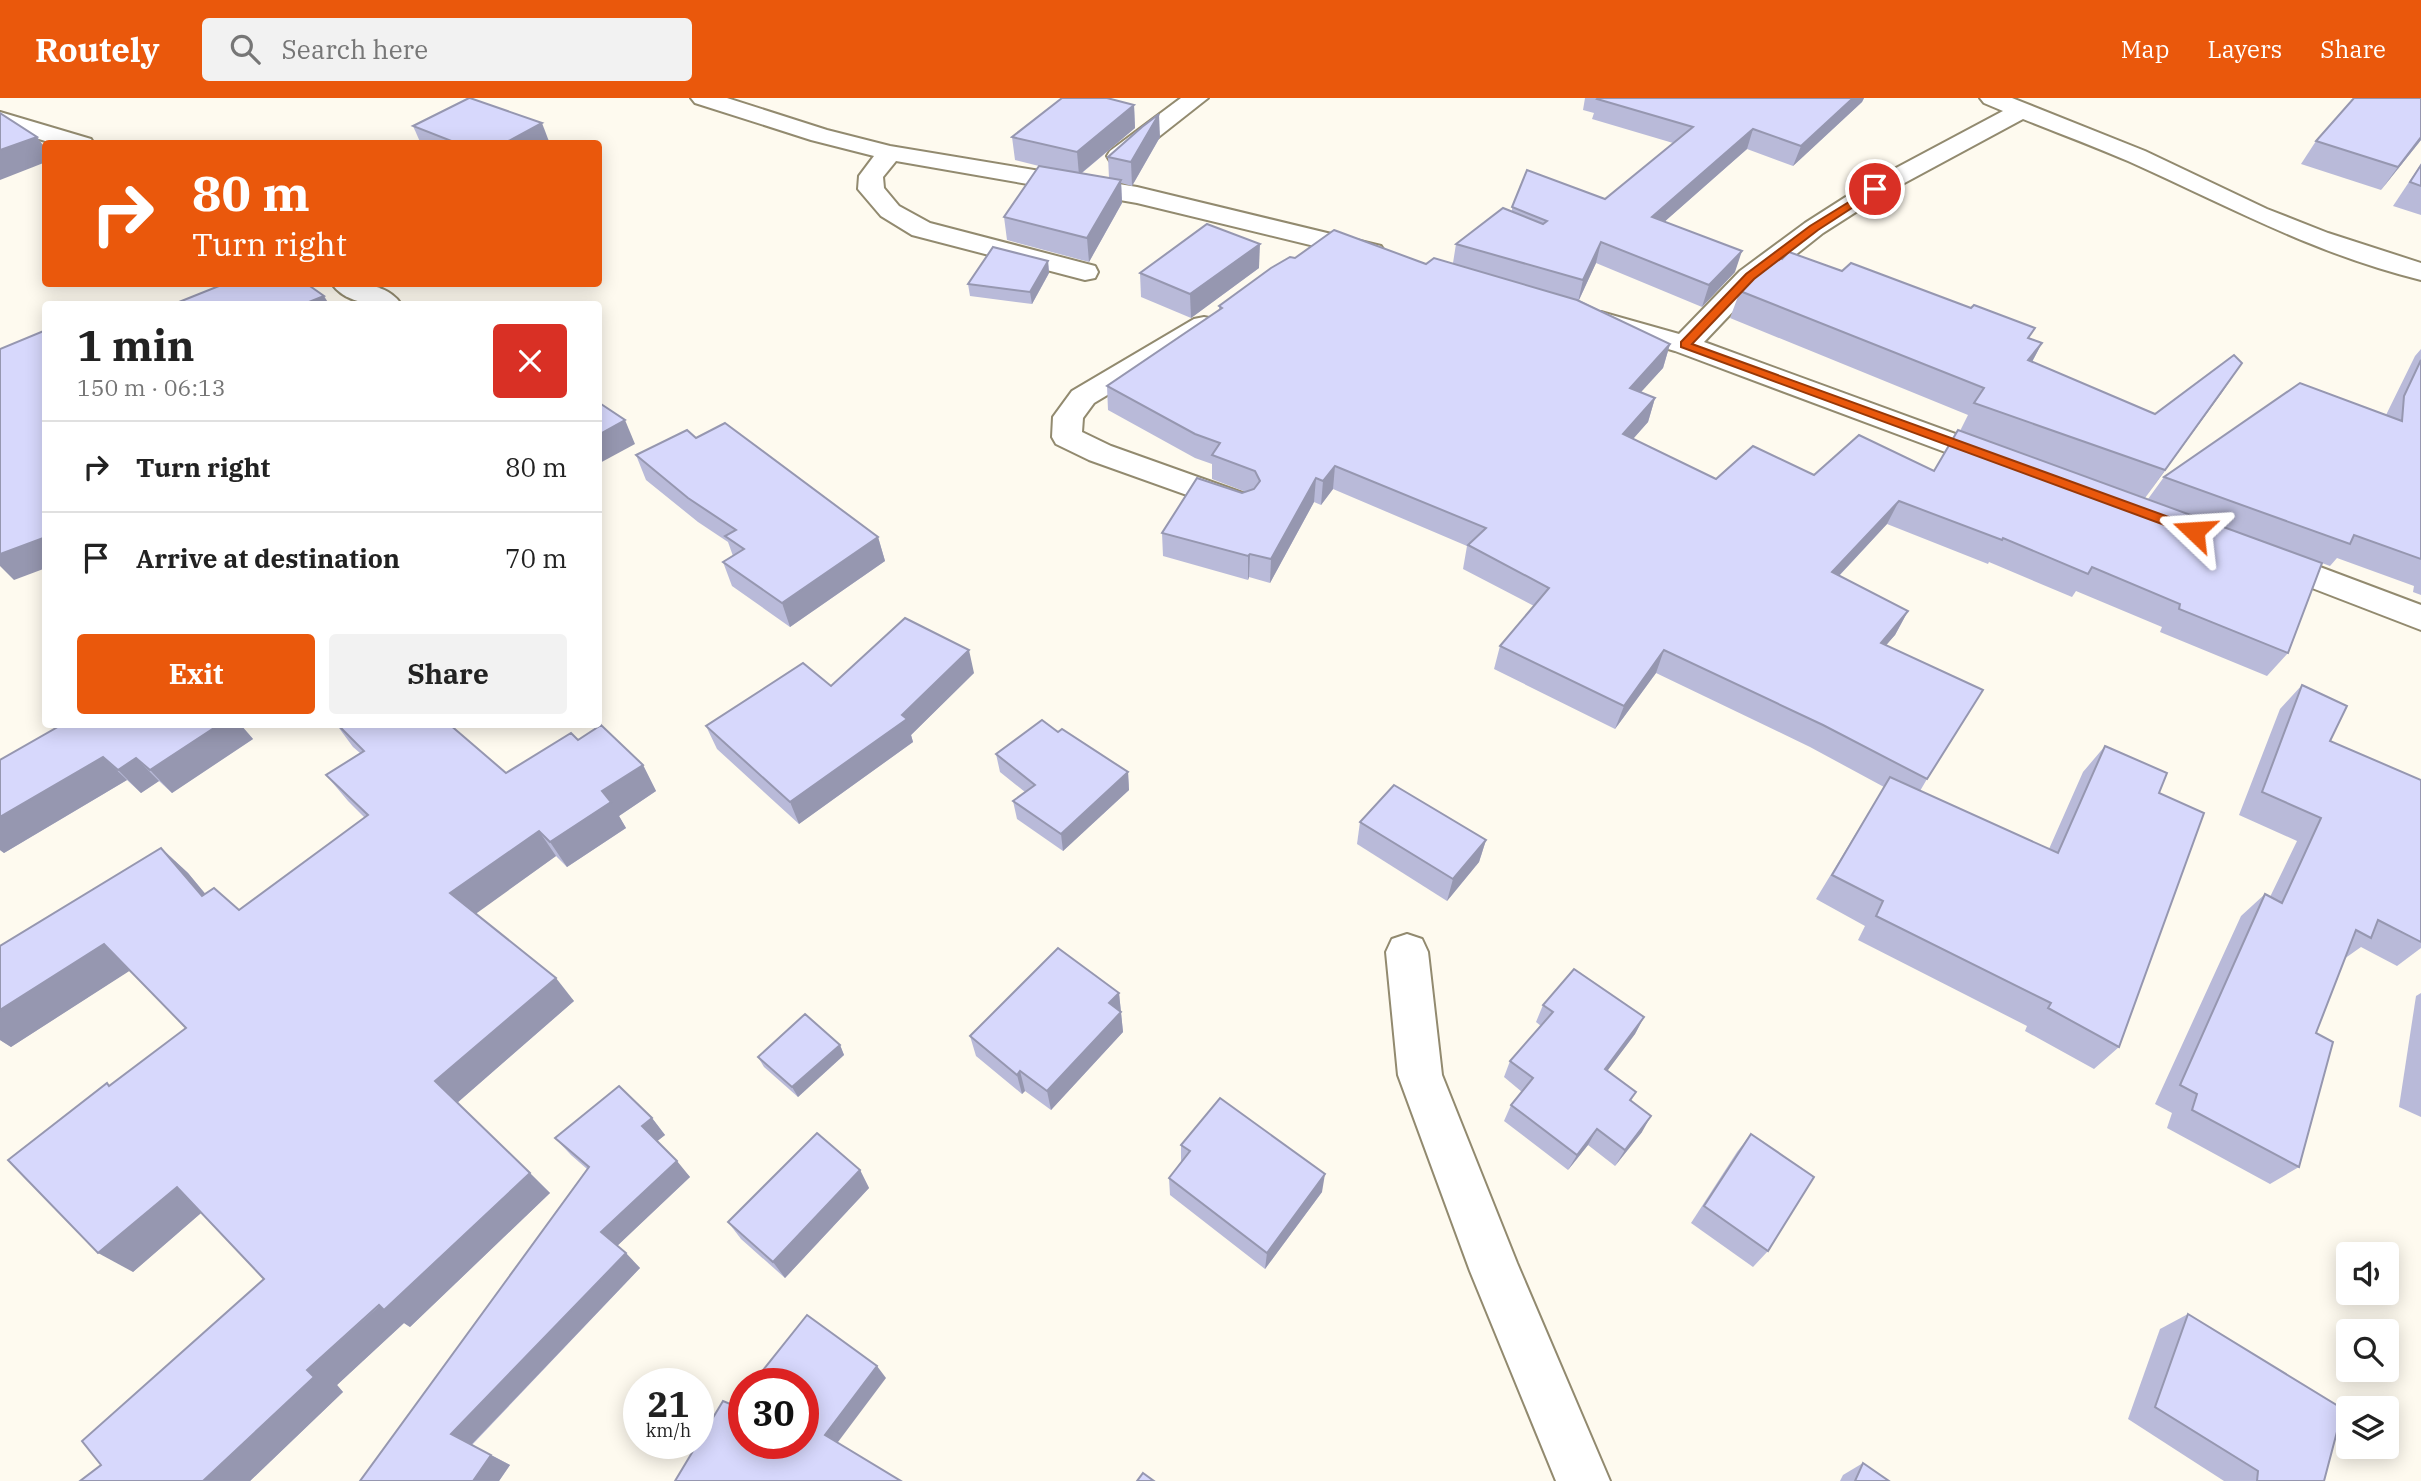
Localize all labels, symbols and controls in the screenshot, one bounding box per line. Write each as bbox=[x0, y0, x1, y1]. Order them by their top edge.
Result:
search box bbox=[202, 18, 692, 81]
text: Routely bbox=[35, 28, 160, 71]
icon: search bbox=[226, 30, 264, 68]
text: Search here bbox=[282, 32, 428, 66]
text: Map bbox=[2121, 33, 2169, 65]
text: Layers bbox=[2207, 33, 2282, 65]
text: Share bbox=[2320, 33, 2386, 65]
pin bbox=[1845, 159, 1905, 219]
text: 80 m bbox=[192, 161, 310, 224]
icon: right bbox=[77, 168, 168, 259]
icon: arrive bbox=[1856, 170, 1894, 208]
text: Turn right bbox=[192, 223, 347, 265]
text: 1 min bbox=[77, 318, 195, 373]
button: close bbox=[493, 324, 567, 398]
text: 150 m · 06:13 bbox=[77, 372, 226, 402]
icon: right bbox=[77, 448, 115, 486]
text: Turn right bbox=[136, 450, 270, 484]
text: 80 m bbox=[505, 450, 567, 484]
position arrow bbox=[2157, 494, 2231, 568]
icon: arrive bbox=[77, 539, 115, 577]
text: Arrive at destination bbox=[136, 541, 400, 575]
text: 70 m bbox=[505, 541, 567, 575]
button: Exit bbox=[77, 634, 315, 714]
button: Share bbox=[329, 634, 567, 714]
map controls bbox=[2336, 1242, 2399, 1459]
button: sound bbox=[2336, 1242, 2399, 1305]
button: search bbox=[2336, 1319, 2399, 1382]
speed limit sign: 30 bbox=[728, 1368, 819, 1459]
text: 21 bbox=[647, 1381, 690, 1427]
button: layers bbox=[2336, 1396, 2399, 1459]
text: km/h bbox=[646, 1419, 691, 1442]

